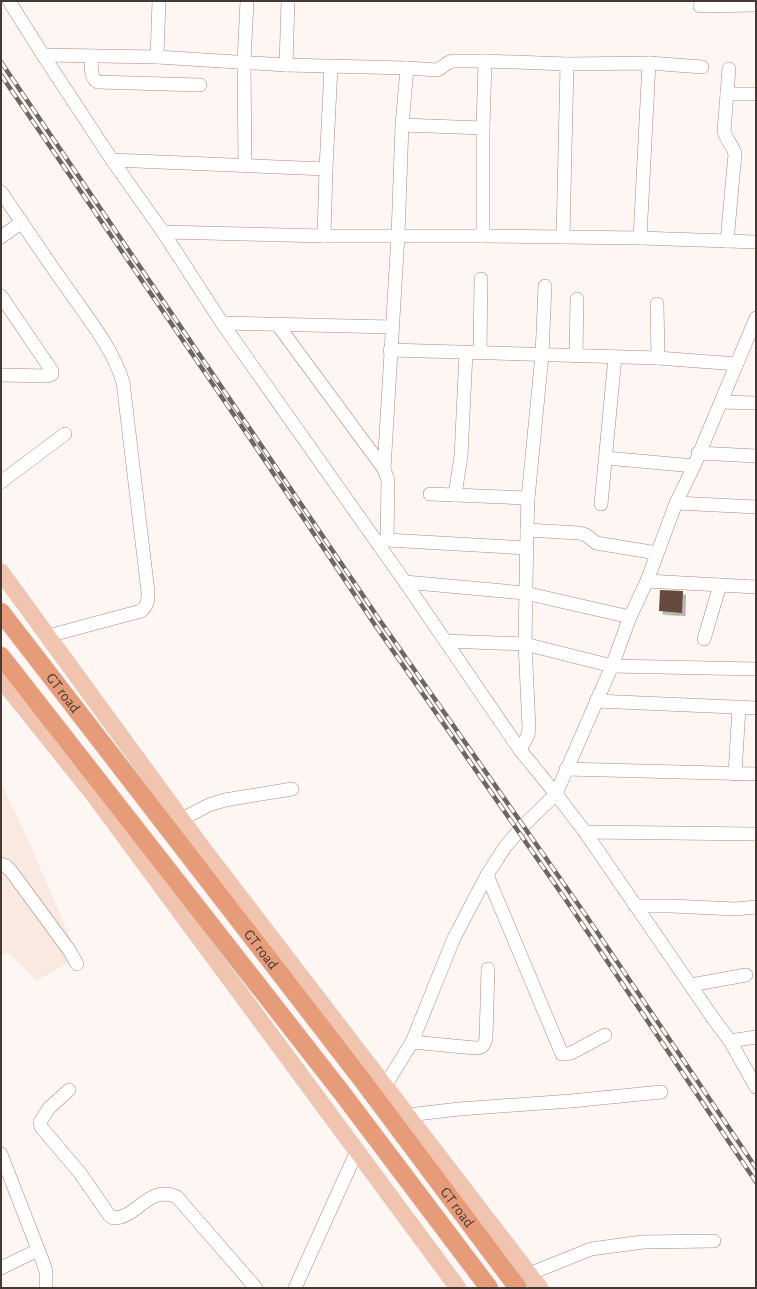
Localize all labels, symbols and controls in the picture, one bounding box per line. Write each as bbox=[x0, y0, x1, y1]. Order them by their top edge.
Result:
street label: GT road bbox=[43, 670, 83, 716]
street label: GT road bbox=[241, 927, 281, 972]
street label: GT road bbox=[437, 1185, 477, 1230]

